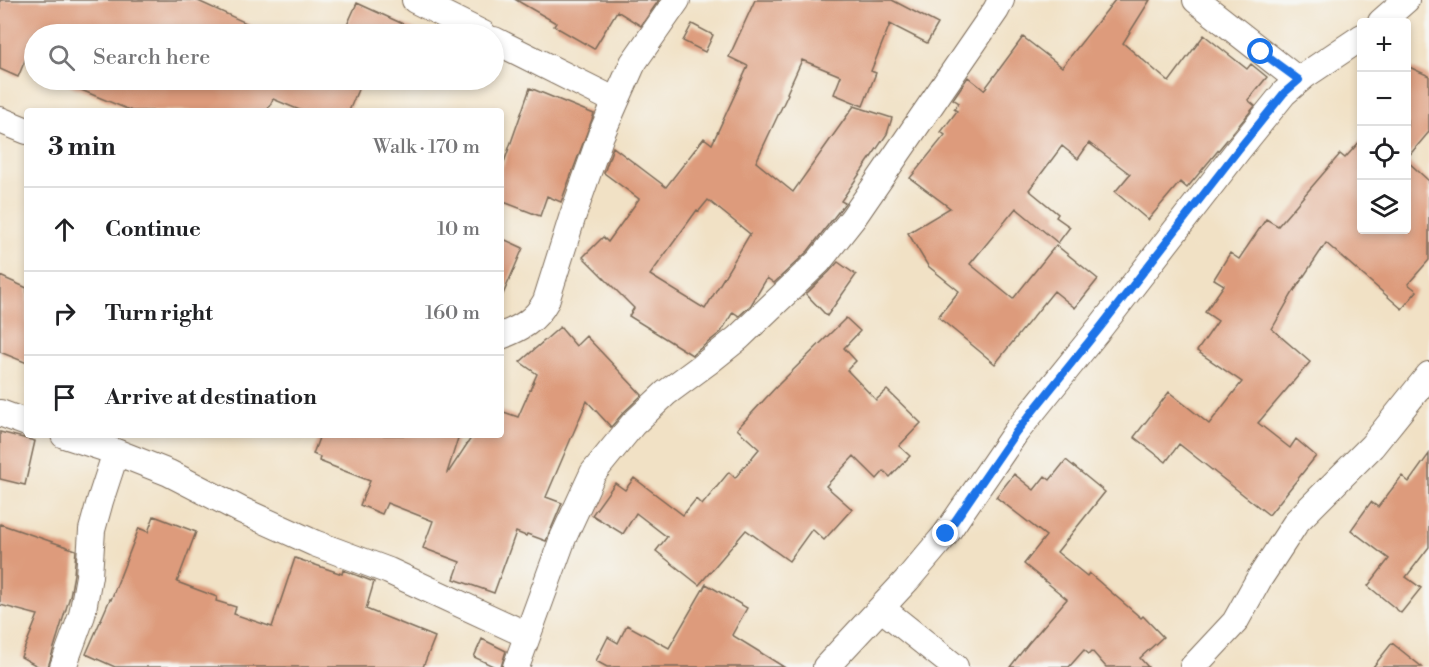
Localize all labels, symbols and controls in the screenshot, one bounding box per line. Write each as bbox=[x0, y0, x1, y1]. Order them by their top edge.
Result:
map controls bbox=[1357, 18, 1411, 234]
button: + bbox=[1357, 18, 1411, 72]
search box bbox=[24, 24, 504, 90]
route start bbox=[1247, 38, 1273, 64]
icon: search bbox=[45, 41, 78, 74]
text: Search here bbox=[93, 44, 210, 71]
button: − bbox=[1357, 72, 1411, 126]
button: locate bbox=[1357, 126, 1411, 180]
text: 3 min bbox=[48, 131, 116, 163]
text: Walk · 170 m bbox=[373, 135, 480, 160]
button: layers bbox=[1357, 180, 1411, 234]
icon: ahead bbox=[48, 213, 81, 246]
text: Continue bbox=[105, 216, 201, 243]
text: 10 m bbox=[437, 217, 480, 242]
icon: right bbox=[48, 297, 81, 330]
text: Turn right bbox=[105, 300, 213, 327]
text: 160 m bbox=[425, 301, 480, 326]
icon: arrive bbox=[48, 381, 81, 414]
text: Arrive at destination bbox=[105, 384, 317, 411]
route end bbox=[932, 520, 958, 546]

